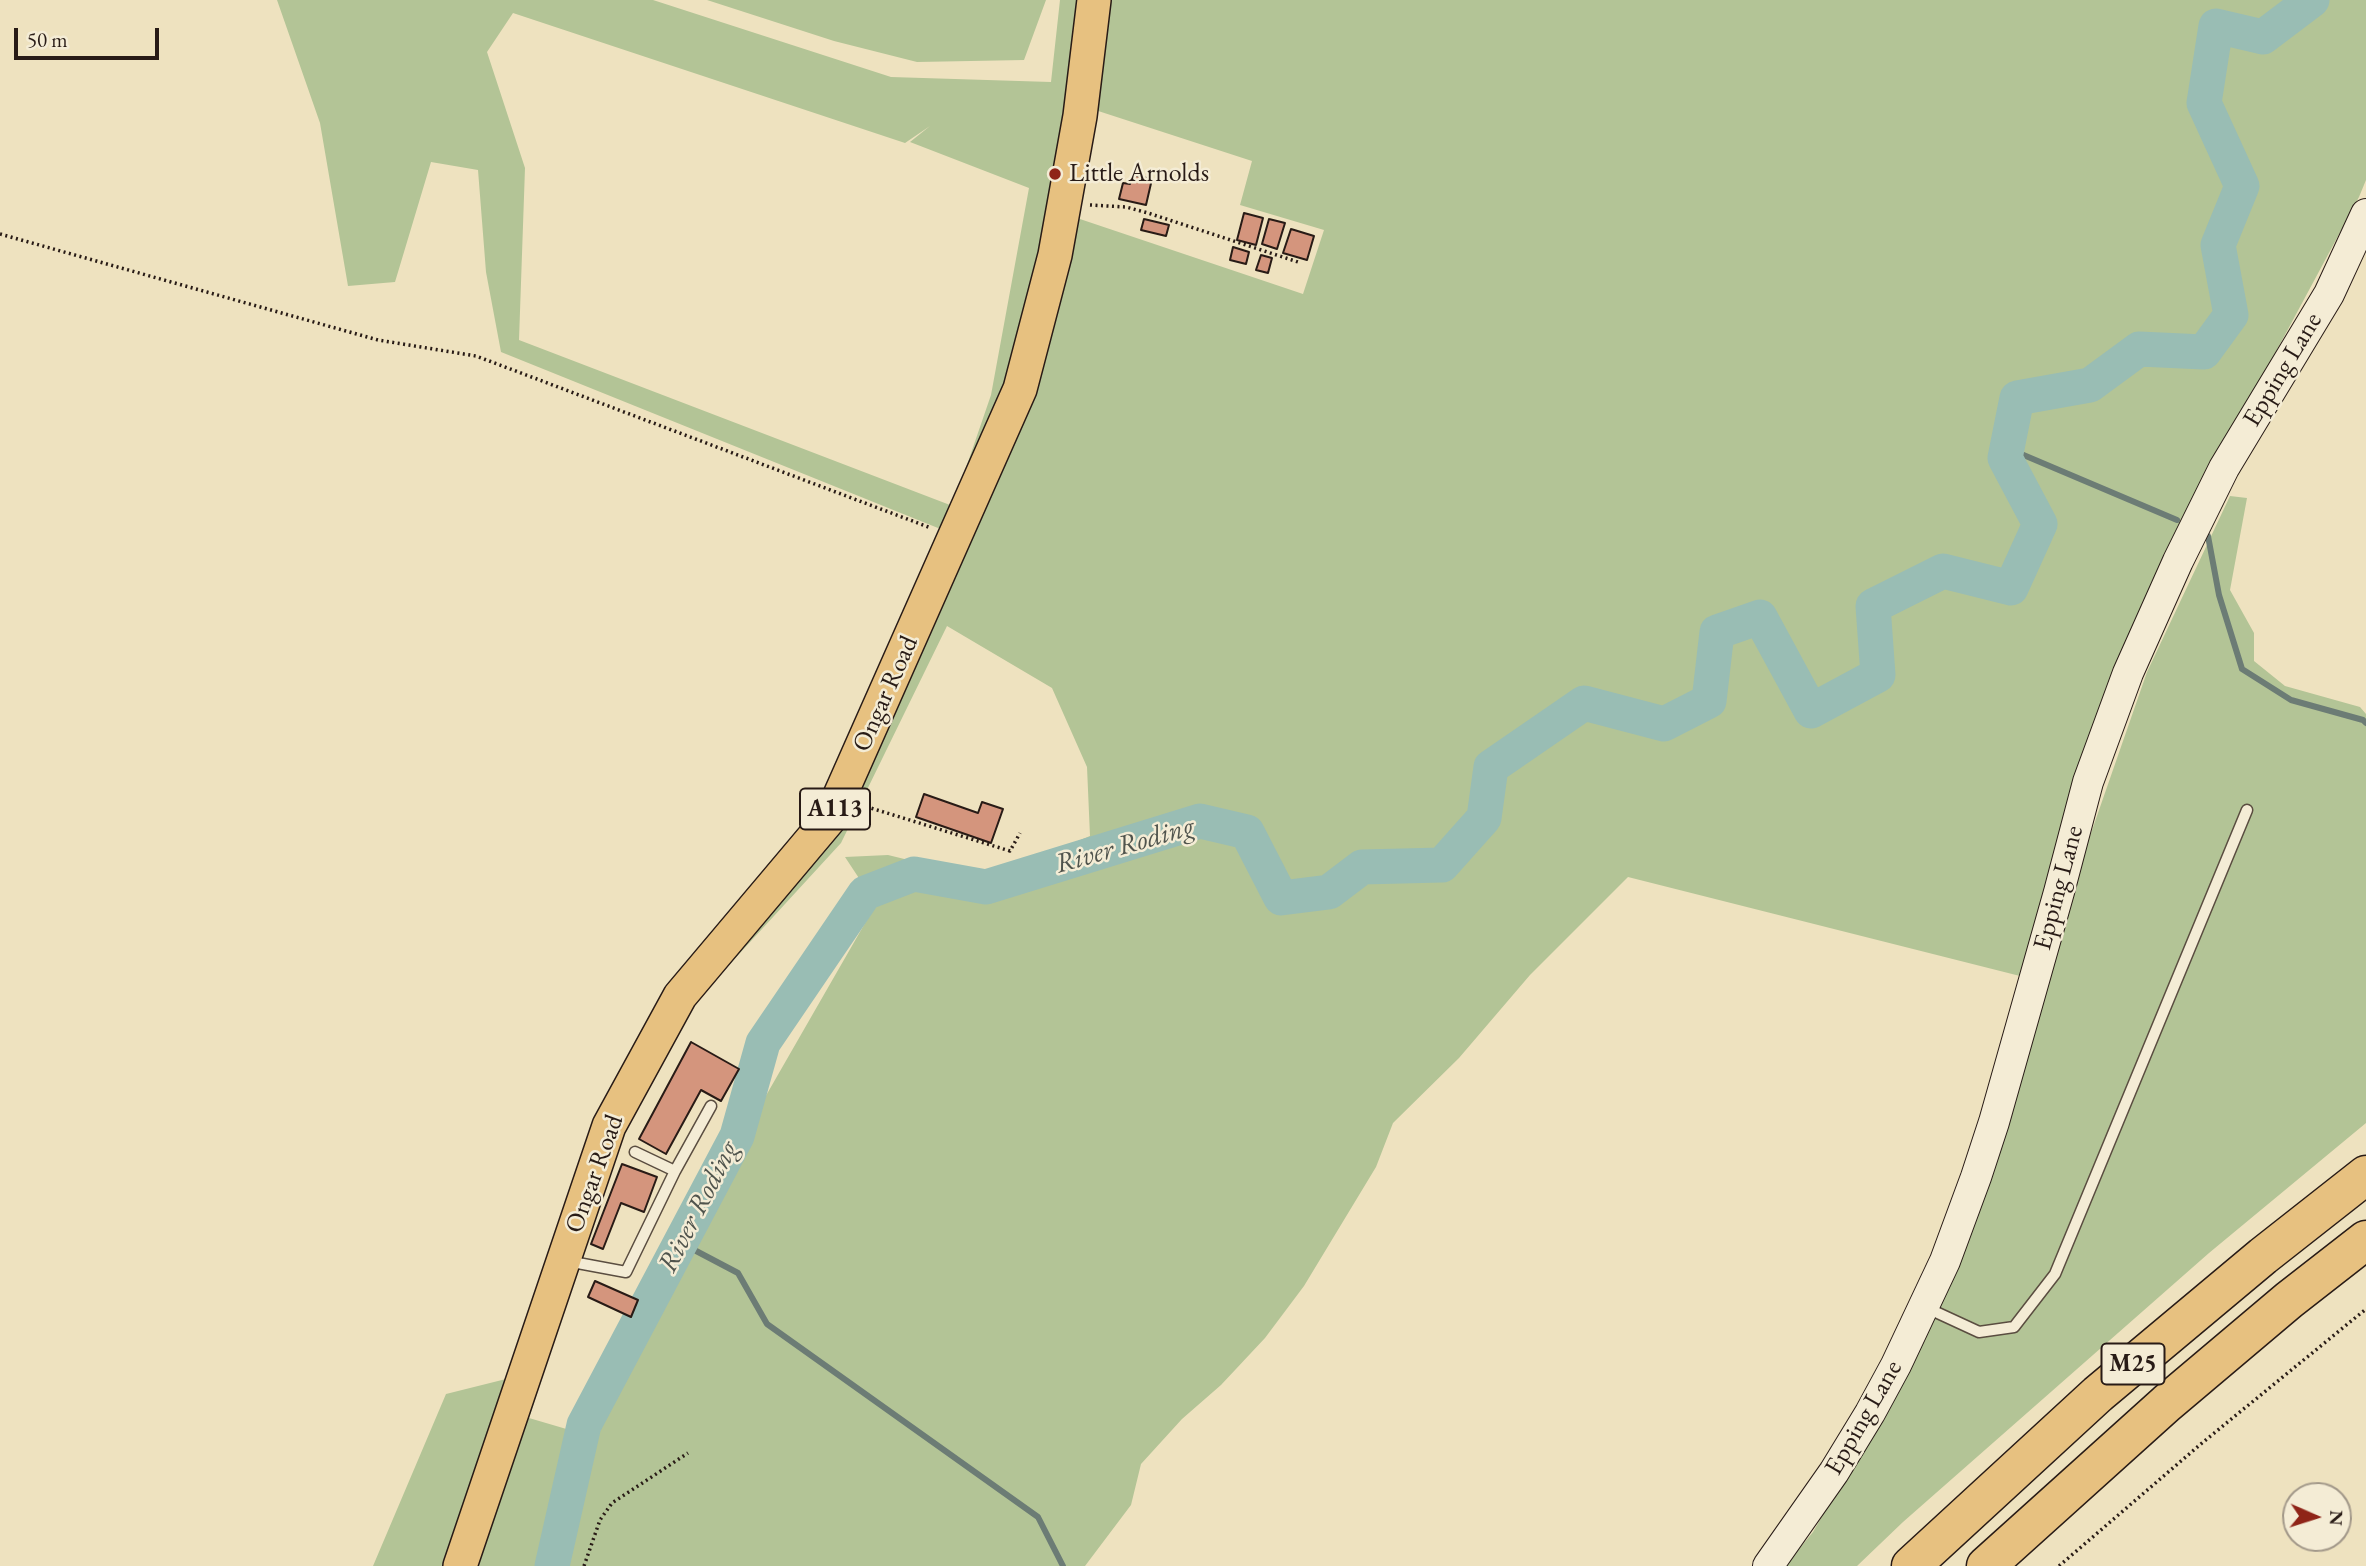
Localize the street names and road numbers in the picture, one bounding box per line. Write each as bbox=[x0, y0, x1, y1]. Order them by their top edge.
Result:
street label: Epping Lane bbox=[2237, 307, 2329, 433]
street label: Ongar Road bbox=[847, 631, 925, 757]
road number: A113 bbox=[800, 788, 870, 830]
street label: Epping Lane bbox=[2027, 822, 2091, 954]
street label: Ongar Road bbox=[559, 1111, 631, 1237]
road number: M25 bbox=[2102, 1344, 2164, 1384]
street label: Epping Lane bbox=[1819, 1355, 1909, 1481]

